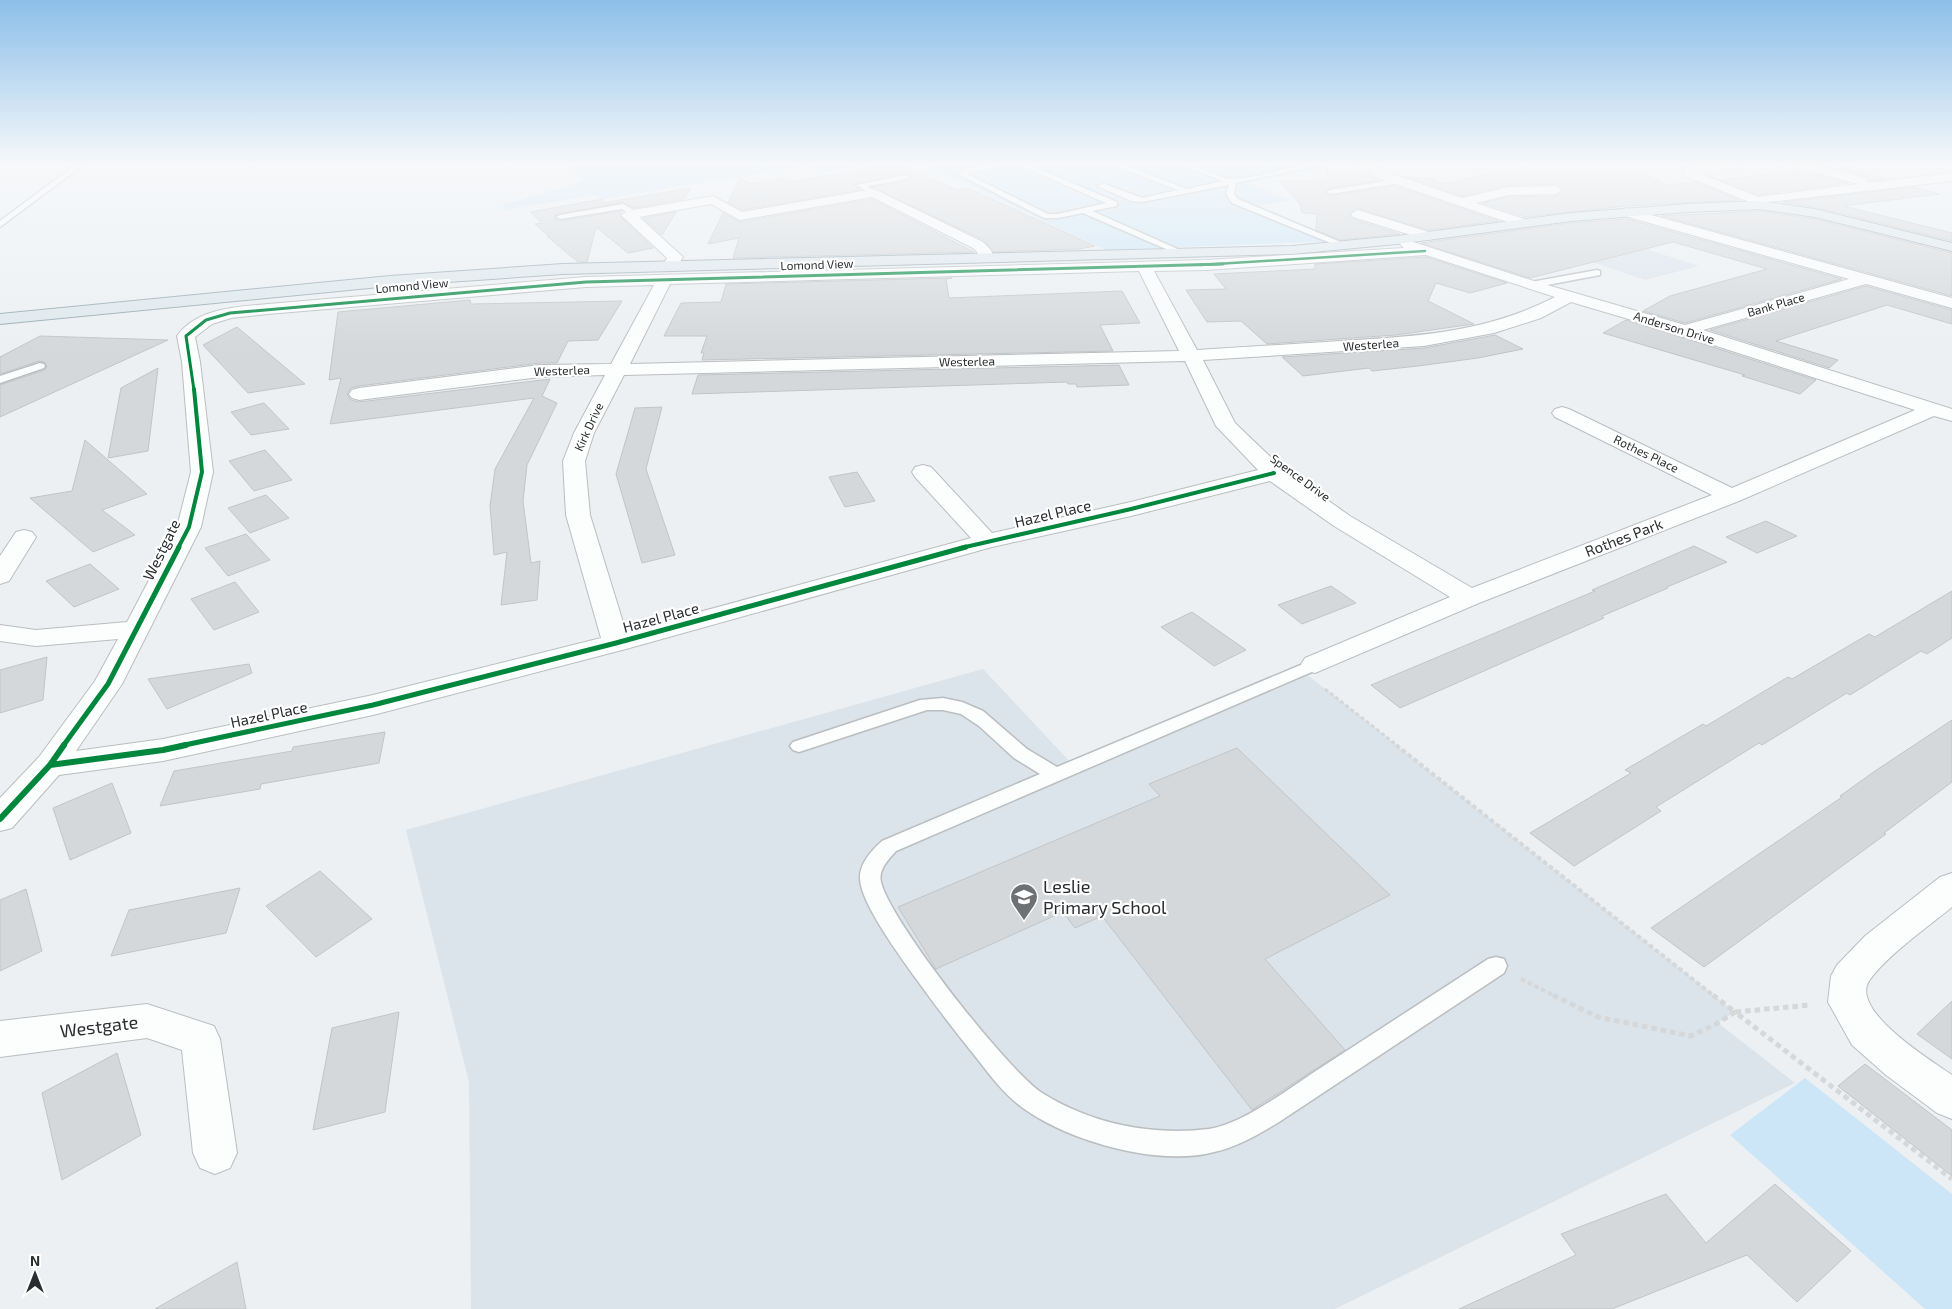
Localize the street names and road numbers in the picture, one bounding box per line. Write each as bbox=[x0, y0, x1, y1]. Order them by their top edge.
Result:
street label: Lomond View bbox=[780, 256, 854, 272]
street label: Lomond View bbox=[375, 275, 449, 295]
street label: Bank Place bbox=[1745, 289, 1806, 319]
street label: Anderson Drive bbox=[1632, 308, 1716, 346]
street label: Westerlea bbox=[1342, 335, 1399, 353]
street label: Westerlea bbox=[939, 354, 995, 368]
street label: Westerlea bbox=[534, 362, 590, 378]
street label: Kirk Drive bbox=[571, 400, 605, 453]
street label: Rothes Place bbox=[1612, 431, 1681, 475]
street label: Spence Drive bbox=[1268, 451, 1333, 504]
street label: Hazel Place bbox=[1013, 495, 1093, 531]
street label: Rothes Park bbox=[1582, 514, 1665, 560]
street label: Westgate bbox=[139, 516, 184, 583]
street label: Hazel Place bbox=[621, 598, 701, 636]
street label: Hazel Place bbox=[229, 697, 309, 731]
street label: Westgate bbox=[58, 1010, 139, 1042]

